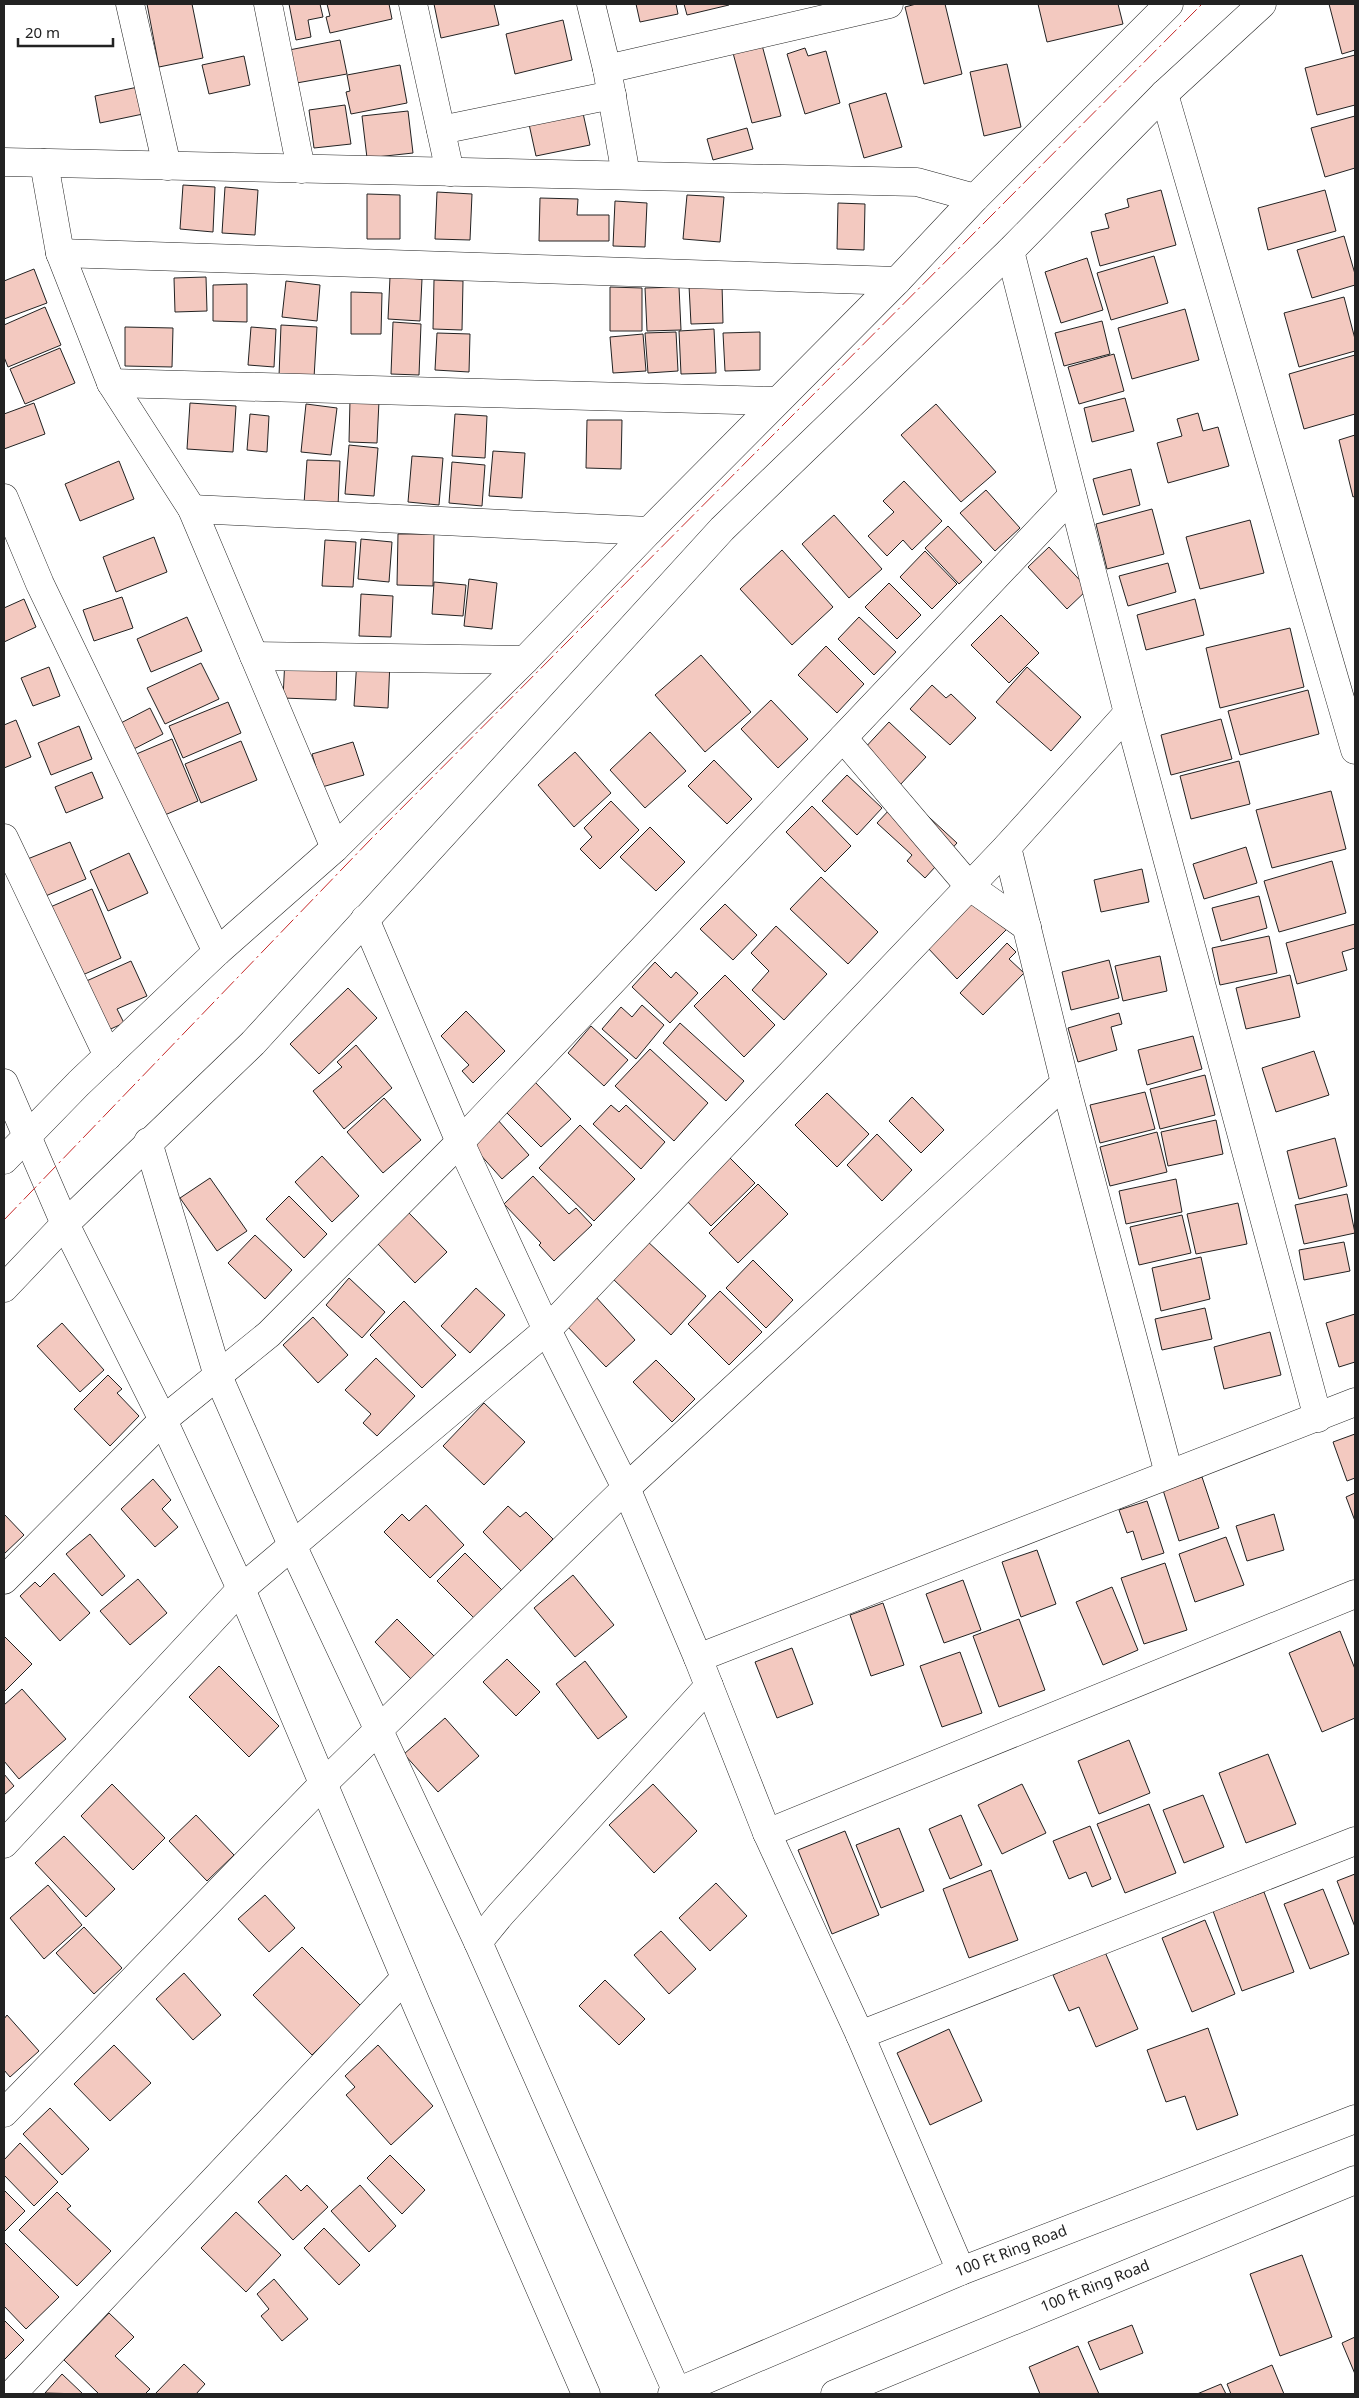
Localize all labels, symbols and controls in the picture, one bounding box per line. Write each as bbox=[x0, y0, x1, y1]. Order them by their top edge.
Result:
scale bar bbox=[18, 15, 112, 47]
text: 20 m bbox=[25, 22, 60, 42]
street label: 100 Ft Ring Road bbox=[952, 2220, 1069, 2281]
street label: 100 ft Ring Road bbox=[1037, 2254, 1152, 2316]

